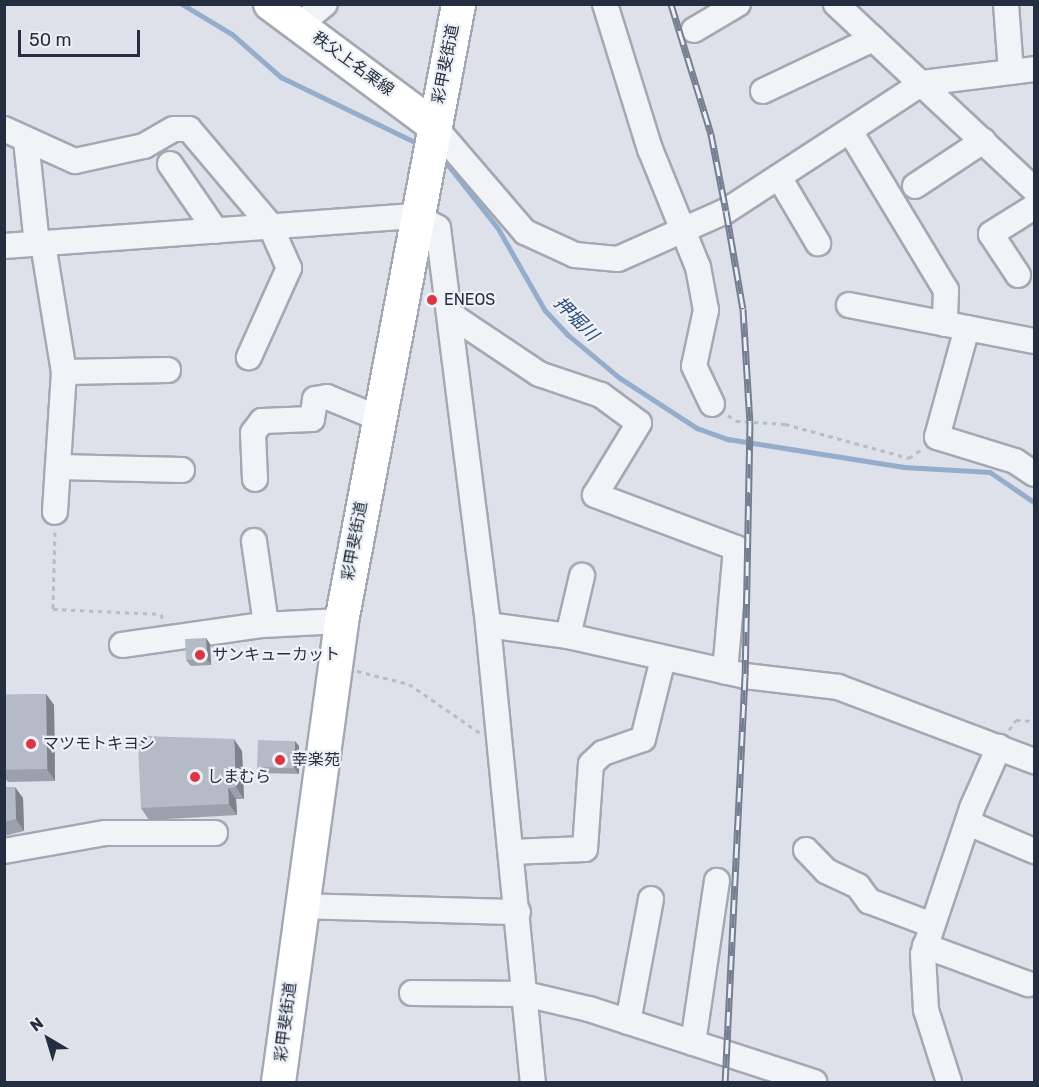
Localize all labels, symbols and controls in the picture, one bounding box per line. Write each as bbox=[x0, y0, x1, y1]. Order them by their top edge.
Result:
scale bar bbox=[21, 18, 142, 56]
street label: 彩甲斐街道 bbox=[429, 23, 463, 105]
street label: 秩父上名栗線 bbox=[309, 28, 397, 100]
text: 50 m bbox=[29, 29, 72, 51]
place label: ENEOS bbox=[444, 290, 495, 310]
water label: 押堀川 bbox=[549, 292, 603, 346]
marker: ENEOS bbox=[425, 293, 439, 307]
street label: 彩甲斐街道 bbox=[339, 500, 371, 582]
place label: サンキューカット bbox=[212, 645, 340, 665]
marker: サンキューカット bbox=[193, 648, 207, 662]
place label: マツモトキヨシ bbox=[43, 734, 155, 754]
marker: マツモトキヨシ bbox=[24, 737, 38, 751]
place label: 幸楽苑 bbox=[292, 750, 340, 770]
marker: 幸楽苑 bbox=[273, 753, 287, 767]
place label: しまむら bbox=[207, 767, 271, 787]
marker: しまむら bbox=[188, 770, 202, 784]
street label: 彩甲斐街道 bbox=[272, 981, 300, 1063]
north arrow bbox=[18, 1009, 78, 1069]
text: N bbox=[26, 1013, 47, 1035]

